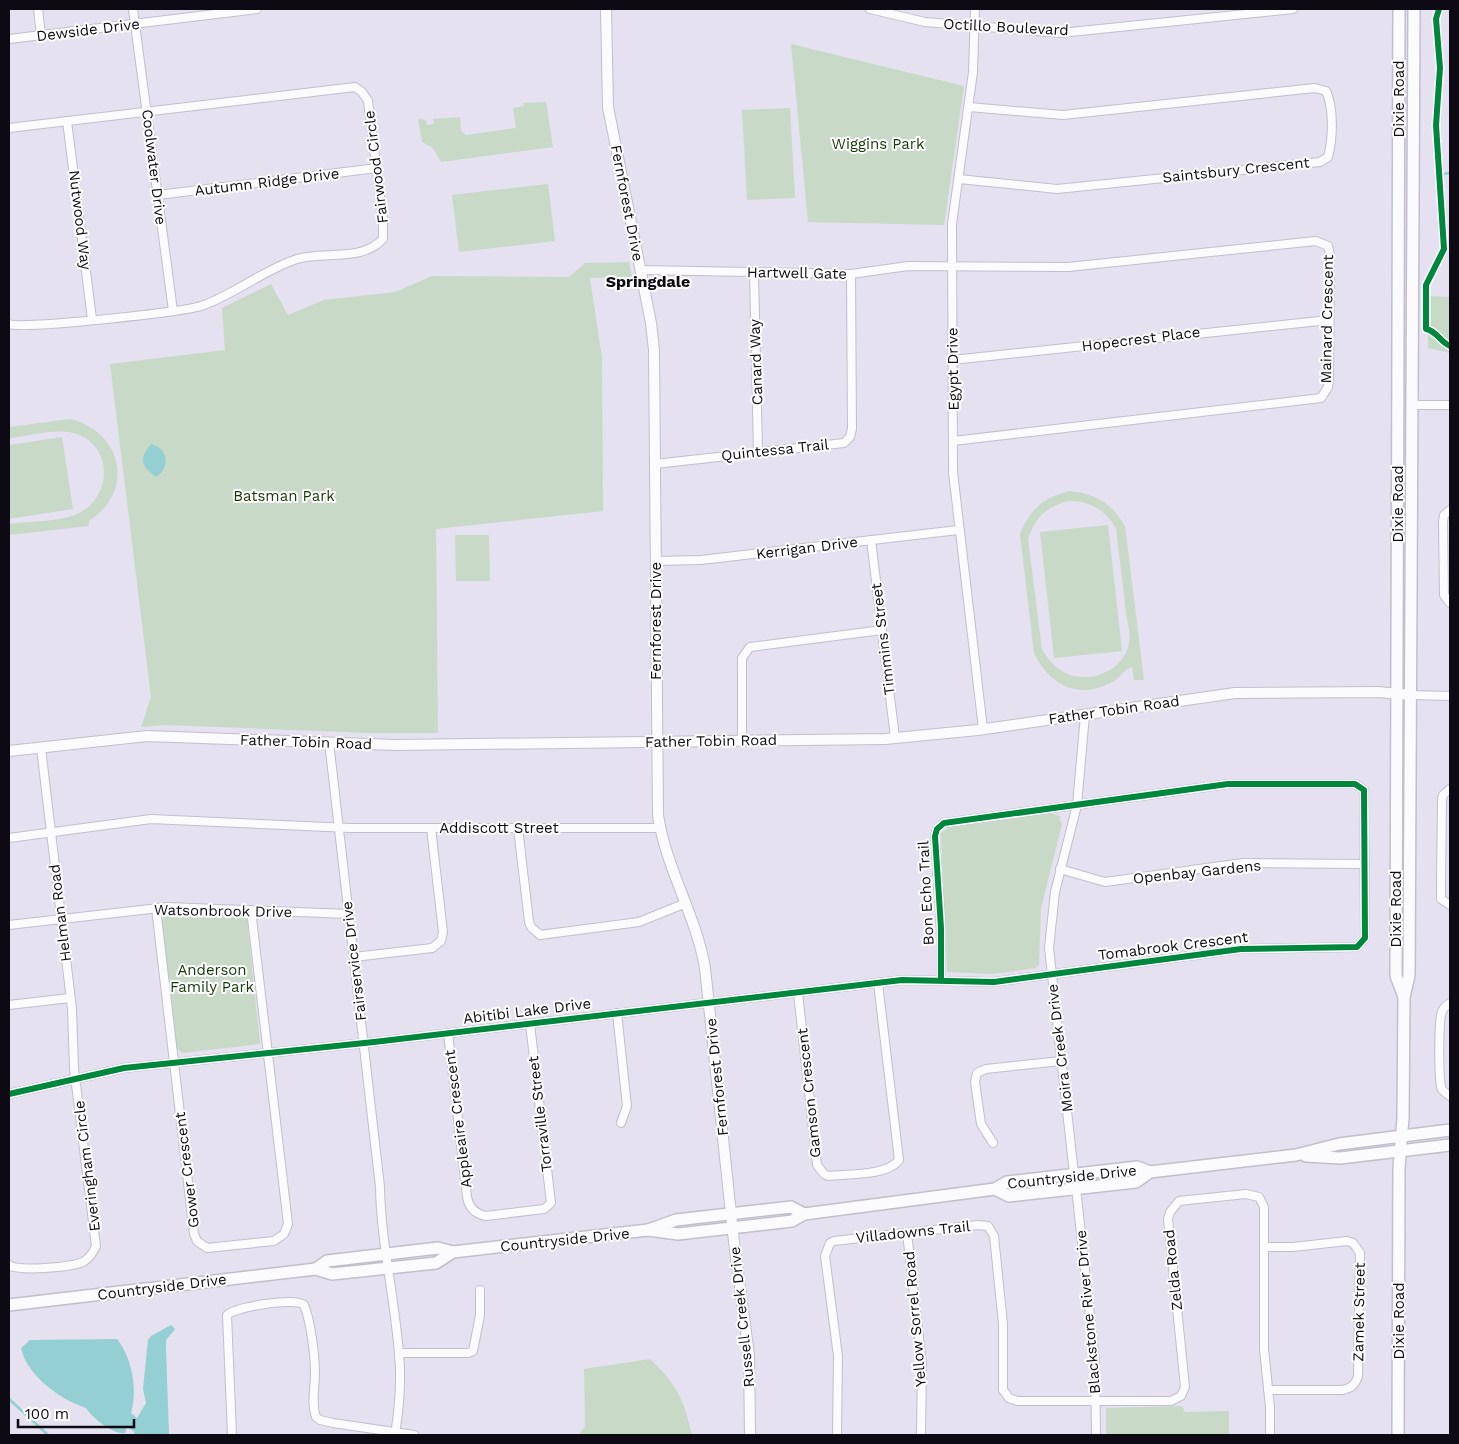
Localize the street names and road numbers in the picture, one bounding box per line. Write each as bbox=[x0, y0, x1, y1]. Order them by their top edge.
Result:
street label: Dewside Drive bbox=[35, 15, 141, 45]
street label: Octillo Boulevard bbox=[943, 15, 1069, 39]
street label: Dixie Road bbox=[1390, 60, 1408, 138]
street label: Coolwater Drive bbox=[138, 108, 170, 226]
street label: Fairwood Circle bbox=[360, 110, 392, 224]
street label: Fernforest Drive bbox=[607, 143, 647, 263]
street label: Saintsbury Crescent bbox=[1162, 153, 1311, 187]
street label: Autumn Ridge Drive bbox=[194, 164, 340, 200]
street label: Nutwood Way bbox=[65, 169, 95, 271]
street label: Mainard Crescent bbox=[1317, 254, 1337, 383]
street label: Hartwell Gate bbox=[747, 263, 847, 283]
street label: Canard Way bbox=[745, 318, 766, 405]
street label: Hopecrest Place bbox=[1081, 323, 1201, 355]
street label: Egypt Drive bbox=[943, 327, 963, 411]
street label: Quintessa Trail bbox=[720, 435, 830, 465]
street label: Dixie Road bbox=[1389, 465, 1407, 543]
street label: Kerrigan Drive bbox=[755, 533, 859, 563]
street label: Fernforest Drive bbox=[647, 562, 665, 680]
street label: Timmins Street bbox=[867, 581, 899, 696]
street label: Father Tobin Road bbox=[1047, 692, 1181, 728]
street label: Father Tobin Road bbox=[240, 731, 372, 753]
street label: Father Tobin Road bbox=[645, 731, 777, 751]
street label: Addiscott Street bbox=[439, 819, 560, 837]
street label: Bon Echo Trail bbox=[914, 840, 938, 946]
street label: Openbay Gardens bbox=[1132, 856, 1262, 888]
street label: Helman Road bbox=[45, 863, 75, 963]
street label: Dixie Road bbox=[1387, 870, 1405, 948]
street label: Fairservice Drive bbox=[338, 900, 370, 1022]
street label: Watsonbrook Drive bbox=[154, 901, 292, 921]
street label: Tomabrook Crescent bbox=[1097, 928, 1250, 964]
street label: Moira Creek Drive bbox=[1043, 983, 1077, 1113]
street label: Abitibi Lake Drive bbox=[462, 994, 592, 1028]
street label: Fernforest Drive bbox=[702, 1017, 732, 1137]
street label: Gamson Crescent bbox=[793, 1027, 825, 1159]
street label: Appleaire Crescent bbox=[440, 1048, 475, 1189]
street label: Torraville Street bbox=[524, 1054, 556, 1173]
street label: Everingham Circle bbox=[70, 1099, 104, 1233]
street label: Gower Crescent bbox=[171, 1110, 203, 1229]
street label: Countryside Drive bbox=[1006, 1161, 1138, 1193]
street label: Villadowns Trail bbox=[855, 1217, 972, 1247]
street label: Countryside Drive bbox=[499, 1224, 631, 1256]
street label: Zelda Road bbox=[1160, 1228, 1186, 1312]
street label: Blackstone River Drive bbox=[1072, 1229, 1104, 1395]
street label: Russell Creek Drive bbox=[726, 1246, 758, 1388]
street label: Yellow Sorrel Road bbox=[900, 1250, 930, 1388]
street label: Zamek Street bbox=[1349, 1261, 1369, 1362]
street label: Countryside Drive bbox=[96, 1270, 228, 1304]
street label: Dixie Road bbox=[1390, 1282, 1408, 1360]

